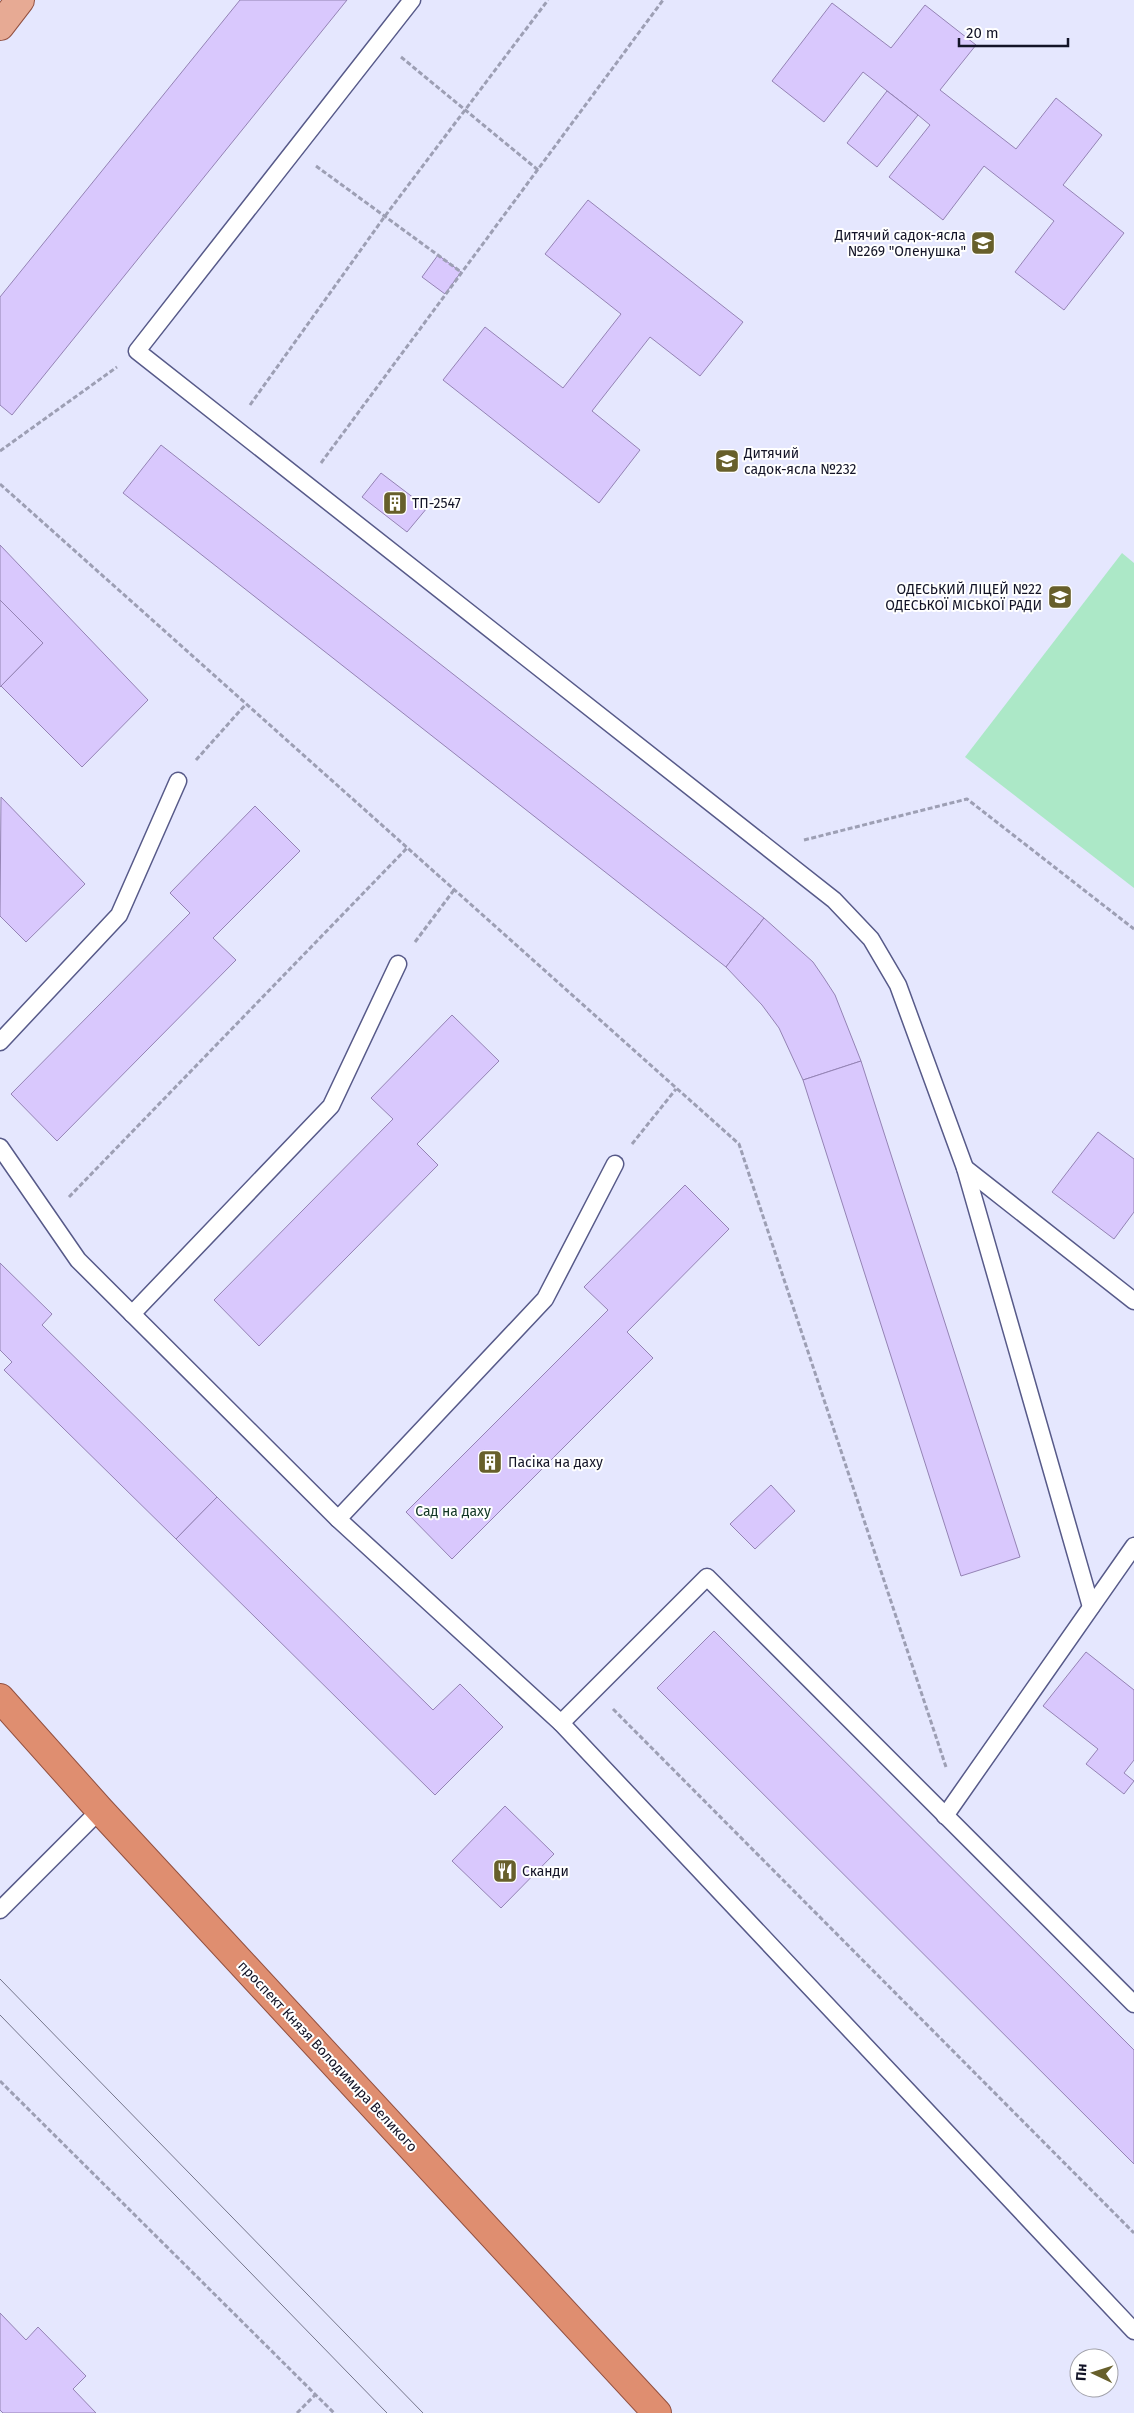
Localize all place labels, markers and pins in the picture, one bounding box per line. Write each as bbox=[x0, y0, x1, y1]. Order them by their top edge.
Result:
place label: Дитячий садок-ясла №269 "Оленушка" bbox=[834, 227, 966, 260]
school or university icon: Дитячий садок-ясла №269 "Оленушка" bbox=[970, 230, 996, 256]
place label: Дитячий садок-ясла №232 bbox=[743, 445, 857, 478]
school or university icon: Дитячий садок-ясла №232 bbox=[714, 448, 740, 474]
building icon: ТП-2547 bbox=[382, 490, 408, 516]
place label: ТП-2547 bbox=[412, 495, 461, 512]
place label: ОДЕСЬКИЙ ЛІЦЕЙ №22 ОДЕСЬКОЇ МІСЬКОЇ РАДИ bbox=[885, 581, 1042, 614]
school or university icon: ОДЕСЬКИЙ ЛІЦЕЙ №22 ОДЕСЬКОЇ МІСЬКОЇ РАДИ bbox=[1047, 584, 1073, 610]
building icon: Пасіка на даху bbox=[477, 1449, 503, 1475]
place label: Пасіка на даху bbox=[508, 1454, 603, 1471]
restaurant icon: Сканди bbox=[492, 1858, 518, 1884]
place label: Сканди bbox=[522, 1863, 569, 1880]

